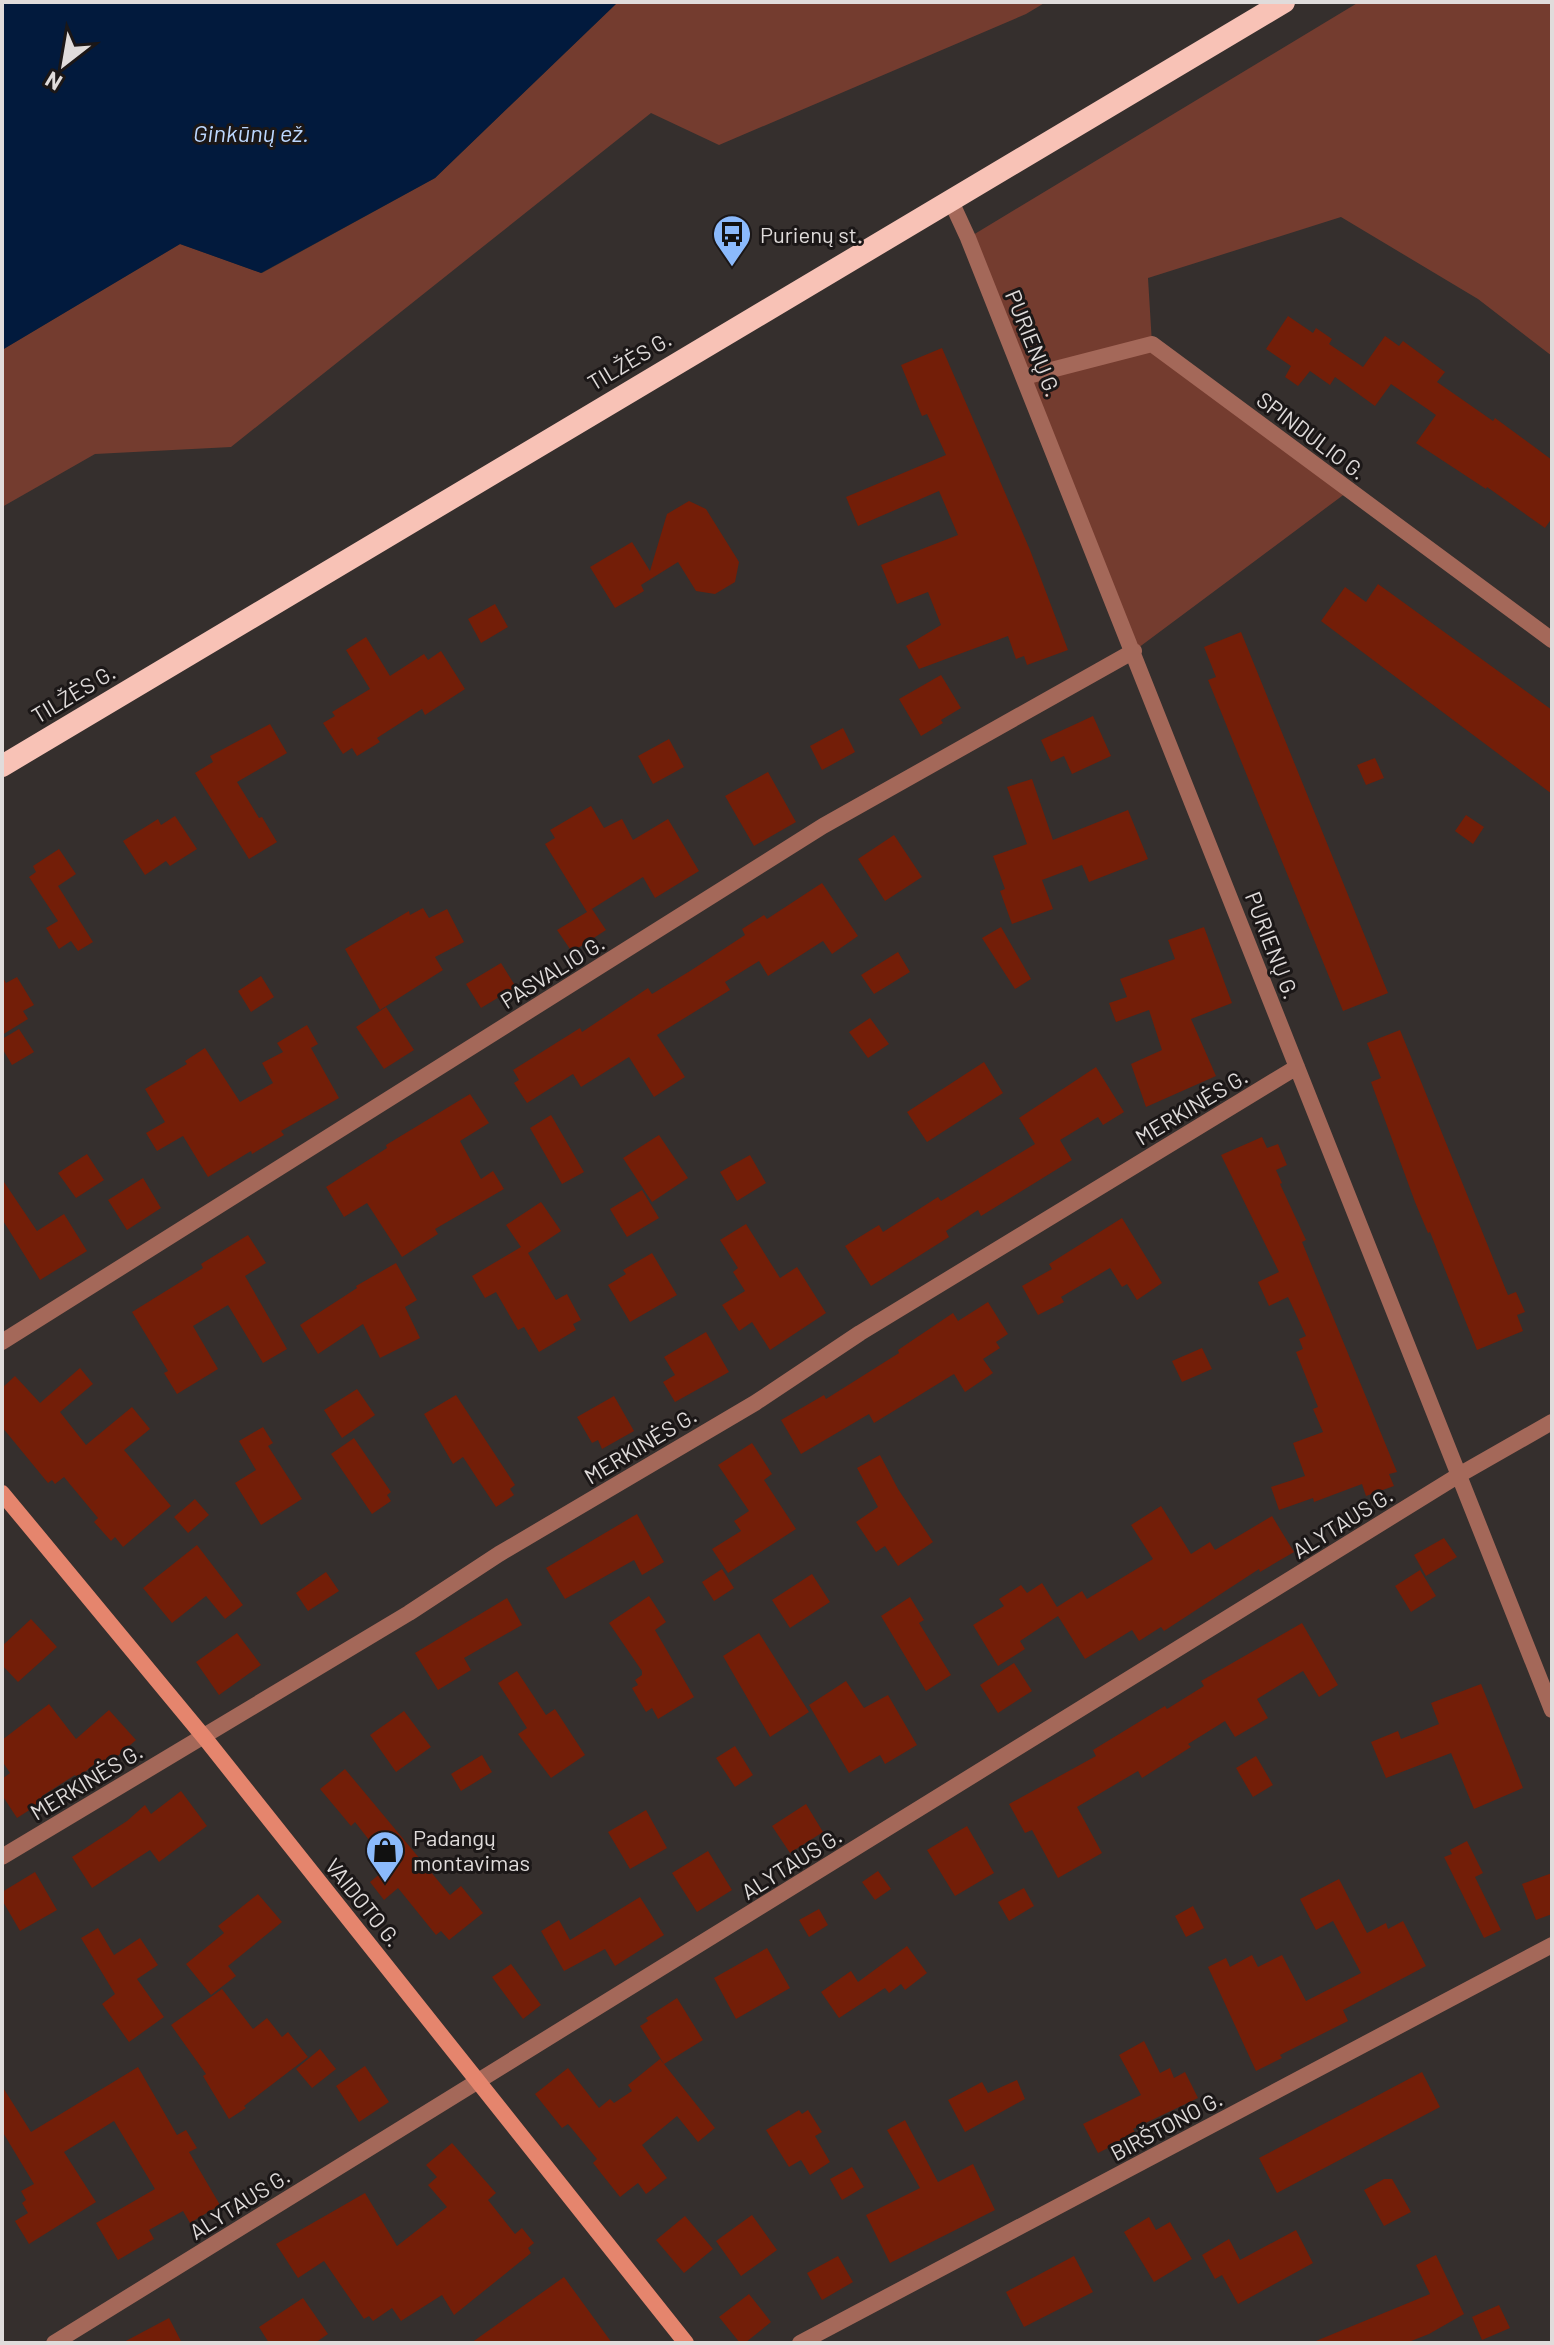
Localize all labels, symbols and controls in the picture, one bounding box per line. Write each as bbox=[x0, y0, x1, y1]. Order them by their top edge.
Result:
north arrow bbox=[24, 24, 104, 104]
text: N bbox=[40, 67, 66, 97]
water label: Ginkūnų ež. bbox=[193, 118, 309, 147]
bus stop icon: Purienų st. bbox=[711, 213, 753, 268]
place label: Purienų st. bbox=[760, 221, 863, 247]
street label: PURIENŲ G. bbox=[1001, 286, 1067, 400]
street label: TILŽĖS G. bbox=[583, 325, 675, 395]
street label: SPINDULIO G. bbox=[1252, 386, 1372, 484]
street label: TILŽĖS G. bbox=[27, 658, 119, 728]
street label: PURIENŲ G. bbox=[1241, 888, 1305, 1002]
street label: PASVALIO G. bbox=[495, 929, 609, 1013]
street label: MERKINĖS G. bbox=[1130, 1062, 1252, 1150]
street label: MERKINĖS G. bbox=[579, 1401, 701, 1489]
street label: ALYTAUS G. bbox=[1287, 1481, 1397, 1563]
street label: MERKINĖS G. bbox=[25, 1737, 147, 1825]
street label: ALYTAUS G. bbox=[736, 1822, 846, 1904]
place label: Padangų montavimas bbox=[413, 1824, 530, 1875]
shop icon: Padangų montavimas bbox=[364, 1829, 406, 1884]
street label: VAIDOTO G. bbox=[321, 1853, 407, 1951]
street label: BIRŠTONO G. bbox=[1106, 2085, 1226, 2165]
street label: ALYTAUS G. bbox=[184, 2162, 294, 2244]

